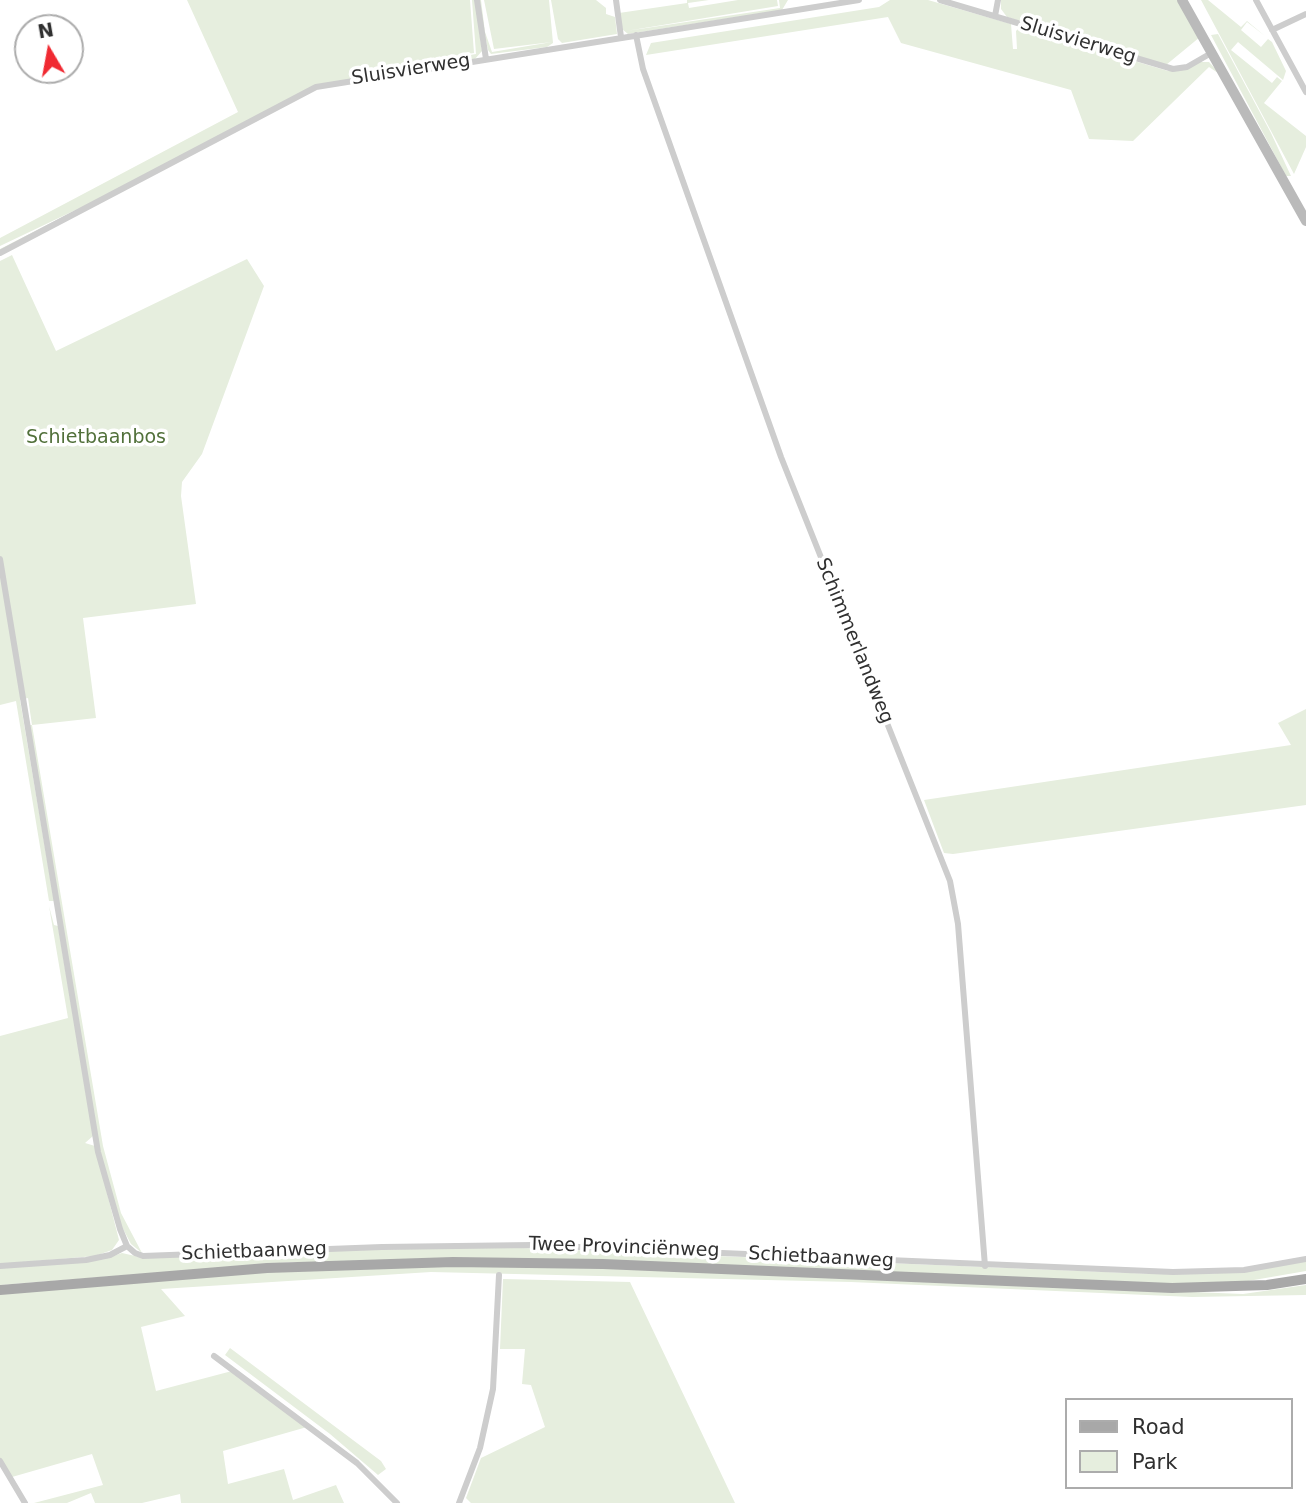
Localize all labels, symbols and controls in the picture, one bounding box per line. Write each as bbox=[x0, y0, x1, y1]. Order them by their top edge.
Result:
street label: Sluisvierweg bbox=[1017, 13, 1139, 69]
north arrow bbox=[14, 14, 84, 84]
text: N bbox=[36, 18, 55, 43]
street label: Sluisvierweg bbox=[350, 49, 472, 91]
park label: Schietbaanbos bbox=[26, 427, 166, 449]
street label: Schimmerlandweg bbox=[810, 555, 898, 727]
street label: Twee Provinciënweg bbox=[528, 1233, 720, 1263]
street label: Schietbaanweg bbox=[181, 1238, 327, 1266]
street label: Schietbaanweg bbox=[748, 1243, 894, 1273]
legend bbox=[1064, 1398, 1292, 1489]
text: Road bbox=[1132, 1415, 1185, 1439]
text: Park bbox=[1132, 1450, 1177, 1474]

